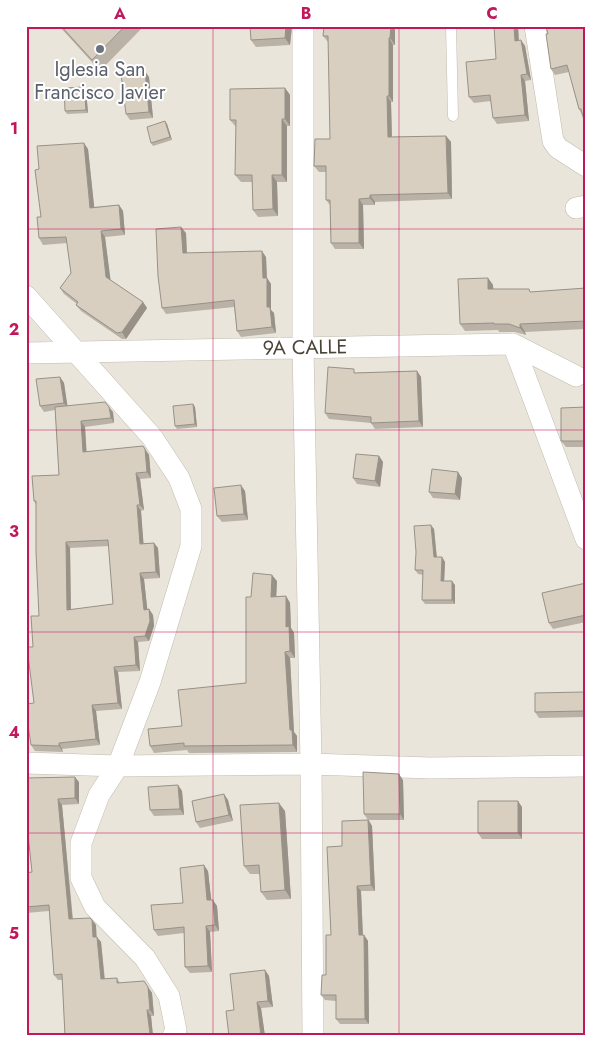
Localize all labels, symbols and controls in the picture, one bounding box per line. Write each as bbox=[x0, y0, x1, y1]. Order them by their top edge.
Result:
text: A bbox=[113, 2, 126, 25]
text: B bbox=[301, 2, 311, 25]
text: C bbox=[486, 2, 498, 25]
marker: Iglesia San Francisco Javier bbox=[94, 43, 106, 55]
place label: Iglesia San Francisco Javier bbox=[34, 55, 166, 107]
text: 1 bbox=[10, 117, 18, 140]
text: 2 bbox=[9, 318, 19, 341]
street label: 9A CALLE bbox=[262, 332, 348, 363]
text: 3 bbox=[9, 520, 19, 543]
text: 4 bbox=[8, 721, 20, 744]
text: 5 bbox=[9, 922, 19, 945]

